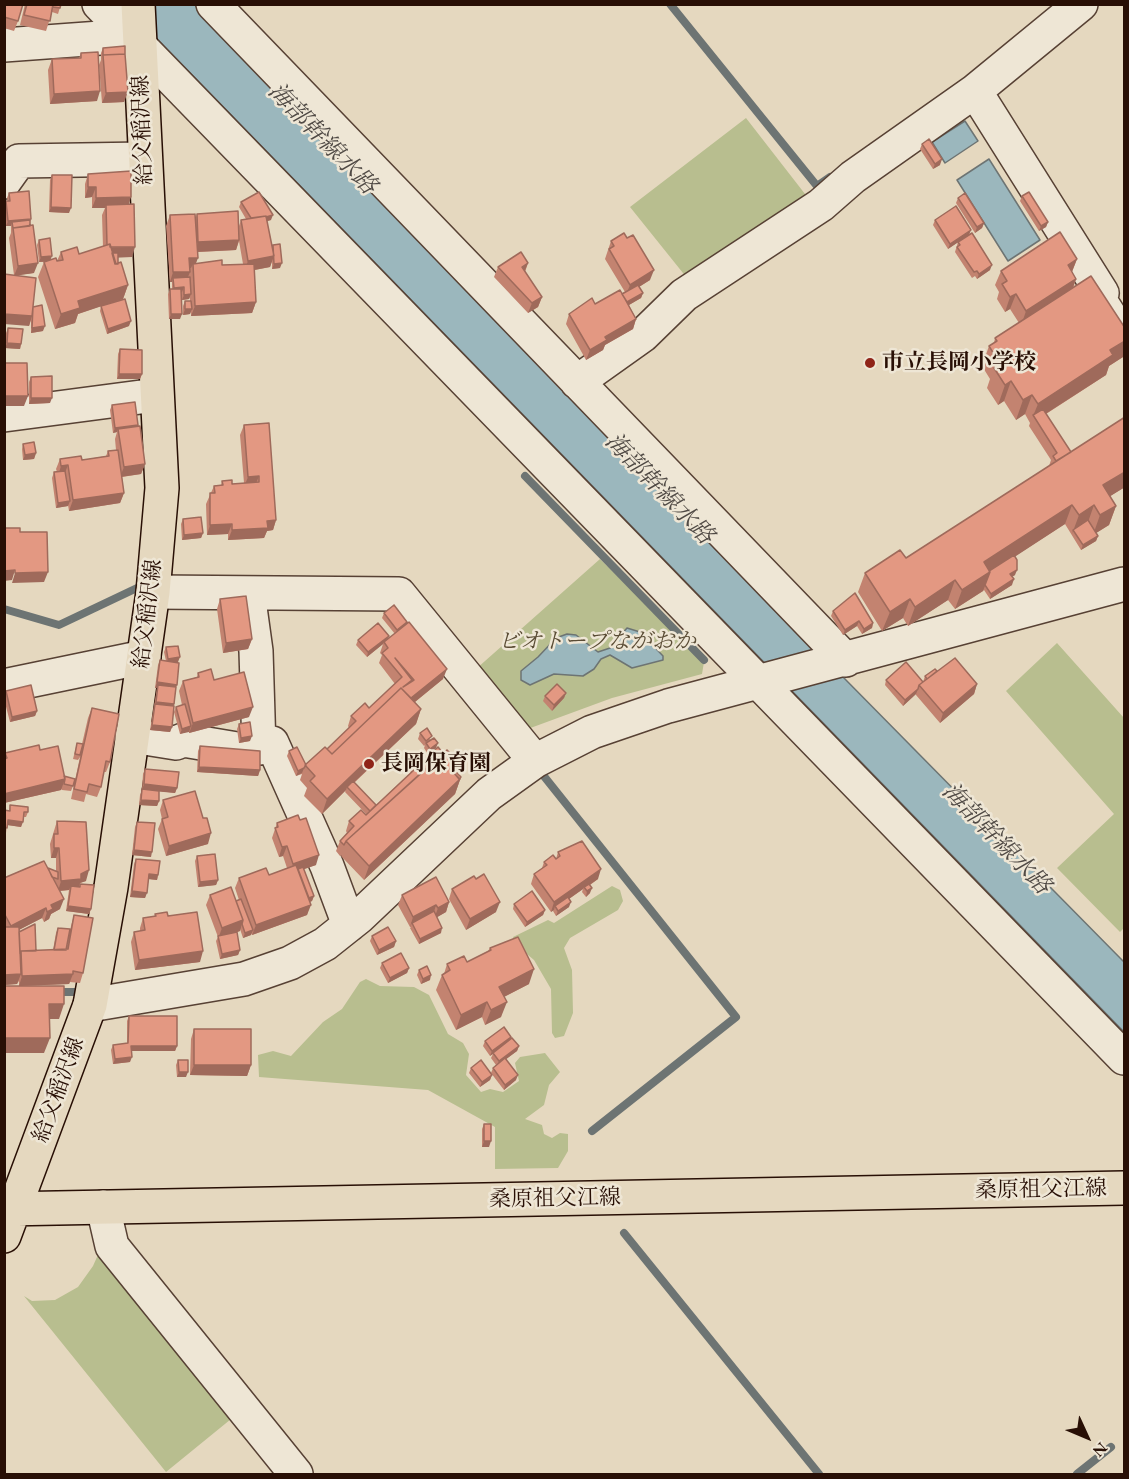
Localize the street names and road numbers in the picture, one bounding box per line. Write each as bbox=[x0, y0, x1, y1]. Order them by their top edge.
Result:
street label: 給父稲沢線 bbox=[128, 75, 158, 185]
street label: 給父稲沢線 bbox=[128, 558, 168, 670]
street label: 給父稲沢線 bbox=[28, 1034, 90, 1146]
street label: 桑原祖父江線 bbox=[975, 1176, 1107, 1204]
street label: 桑原祖父江線 bbox=[489, 1185, 621, 1213]

